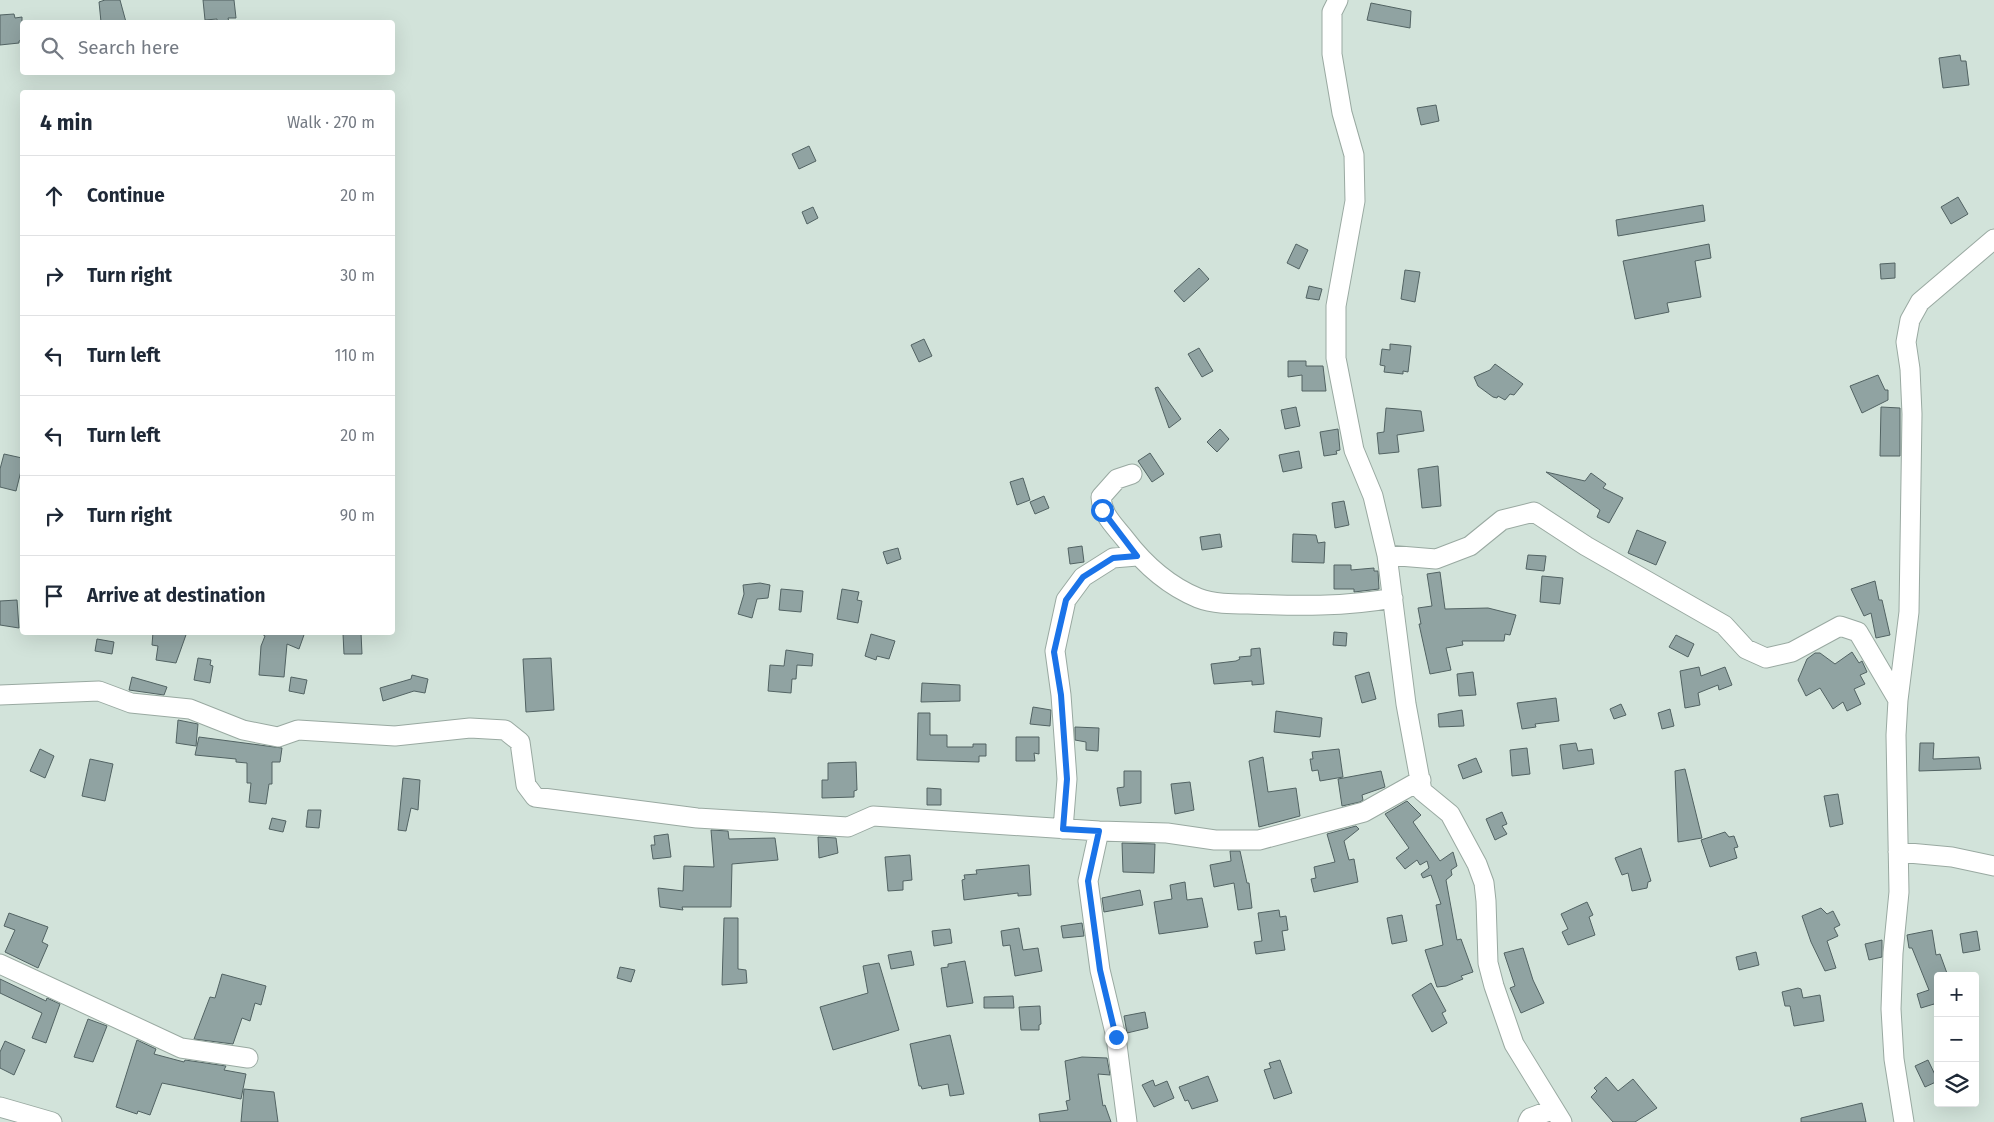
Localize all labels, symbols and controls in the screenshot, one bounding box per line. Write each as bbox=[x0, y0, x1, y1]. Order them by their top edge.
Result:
search box bbox=[20, 20, 395, 75]
icon: search bbox=[38, 34, 66, 62]
text: Search here bbox=[78, 36, 179, 59]
text: 4 min bbox=[40, 110, 93, 136]
text: Walk · 270 m bbox=[287, 113, 375, 132]
icon: ahead bbox=[40, 182, 68, 210]
text: Continue bbox=[87, 184, 165, 207]
text: 20 m bbox=[340, 186, 375, 205]
icon: right bbox=[40, 262, 68, 290]
text: Turn right bbox=[87, 264, 172, 287]
text: 30 m bbox=[340, 266, 375, 285]
icon: left bbox=[40, 342, 68, 370]
text: Turn left bbox=[87, 344, 161, 367]
text: 110 m bbox=[334, 346, 375, 365]
icon: left bbox=[40, 422, 68, 450]
text: Turn left bbox=[87, 424, 161, 447]
text: 20 m bbox=[340, 426, 375, 445]
route start bbox=[1091, 499, 1114, 522]
icon: right bbox=[40, 502, 68, 530]
text: Turn right bbox=[87, 504, 172, 527]
text: 90 m bbox=[340, 506, 375, 525]
icon: arrive bbox=[40, 582, 68, 610]
text: Arrive at destination bbox=[87, 584, 266, 607]
map controls bbox=[1934, 972, 1979, 1107]
button: + bbox=[1934, 972, 1979, 1017]
button: − bbox=[1934, 1017, 1979, 1062]
route end bbox=[1105, 1026, 1128, 1049]
button: layers bbox=[1934, 1062, 1979, 1107]

